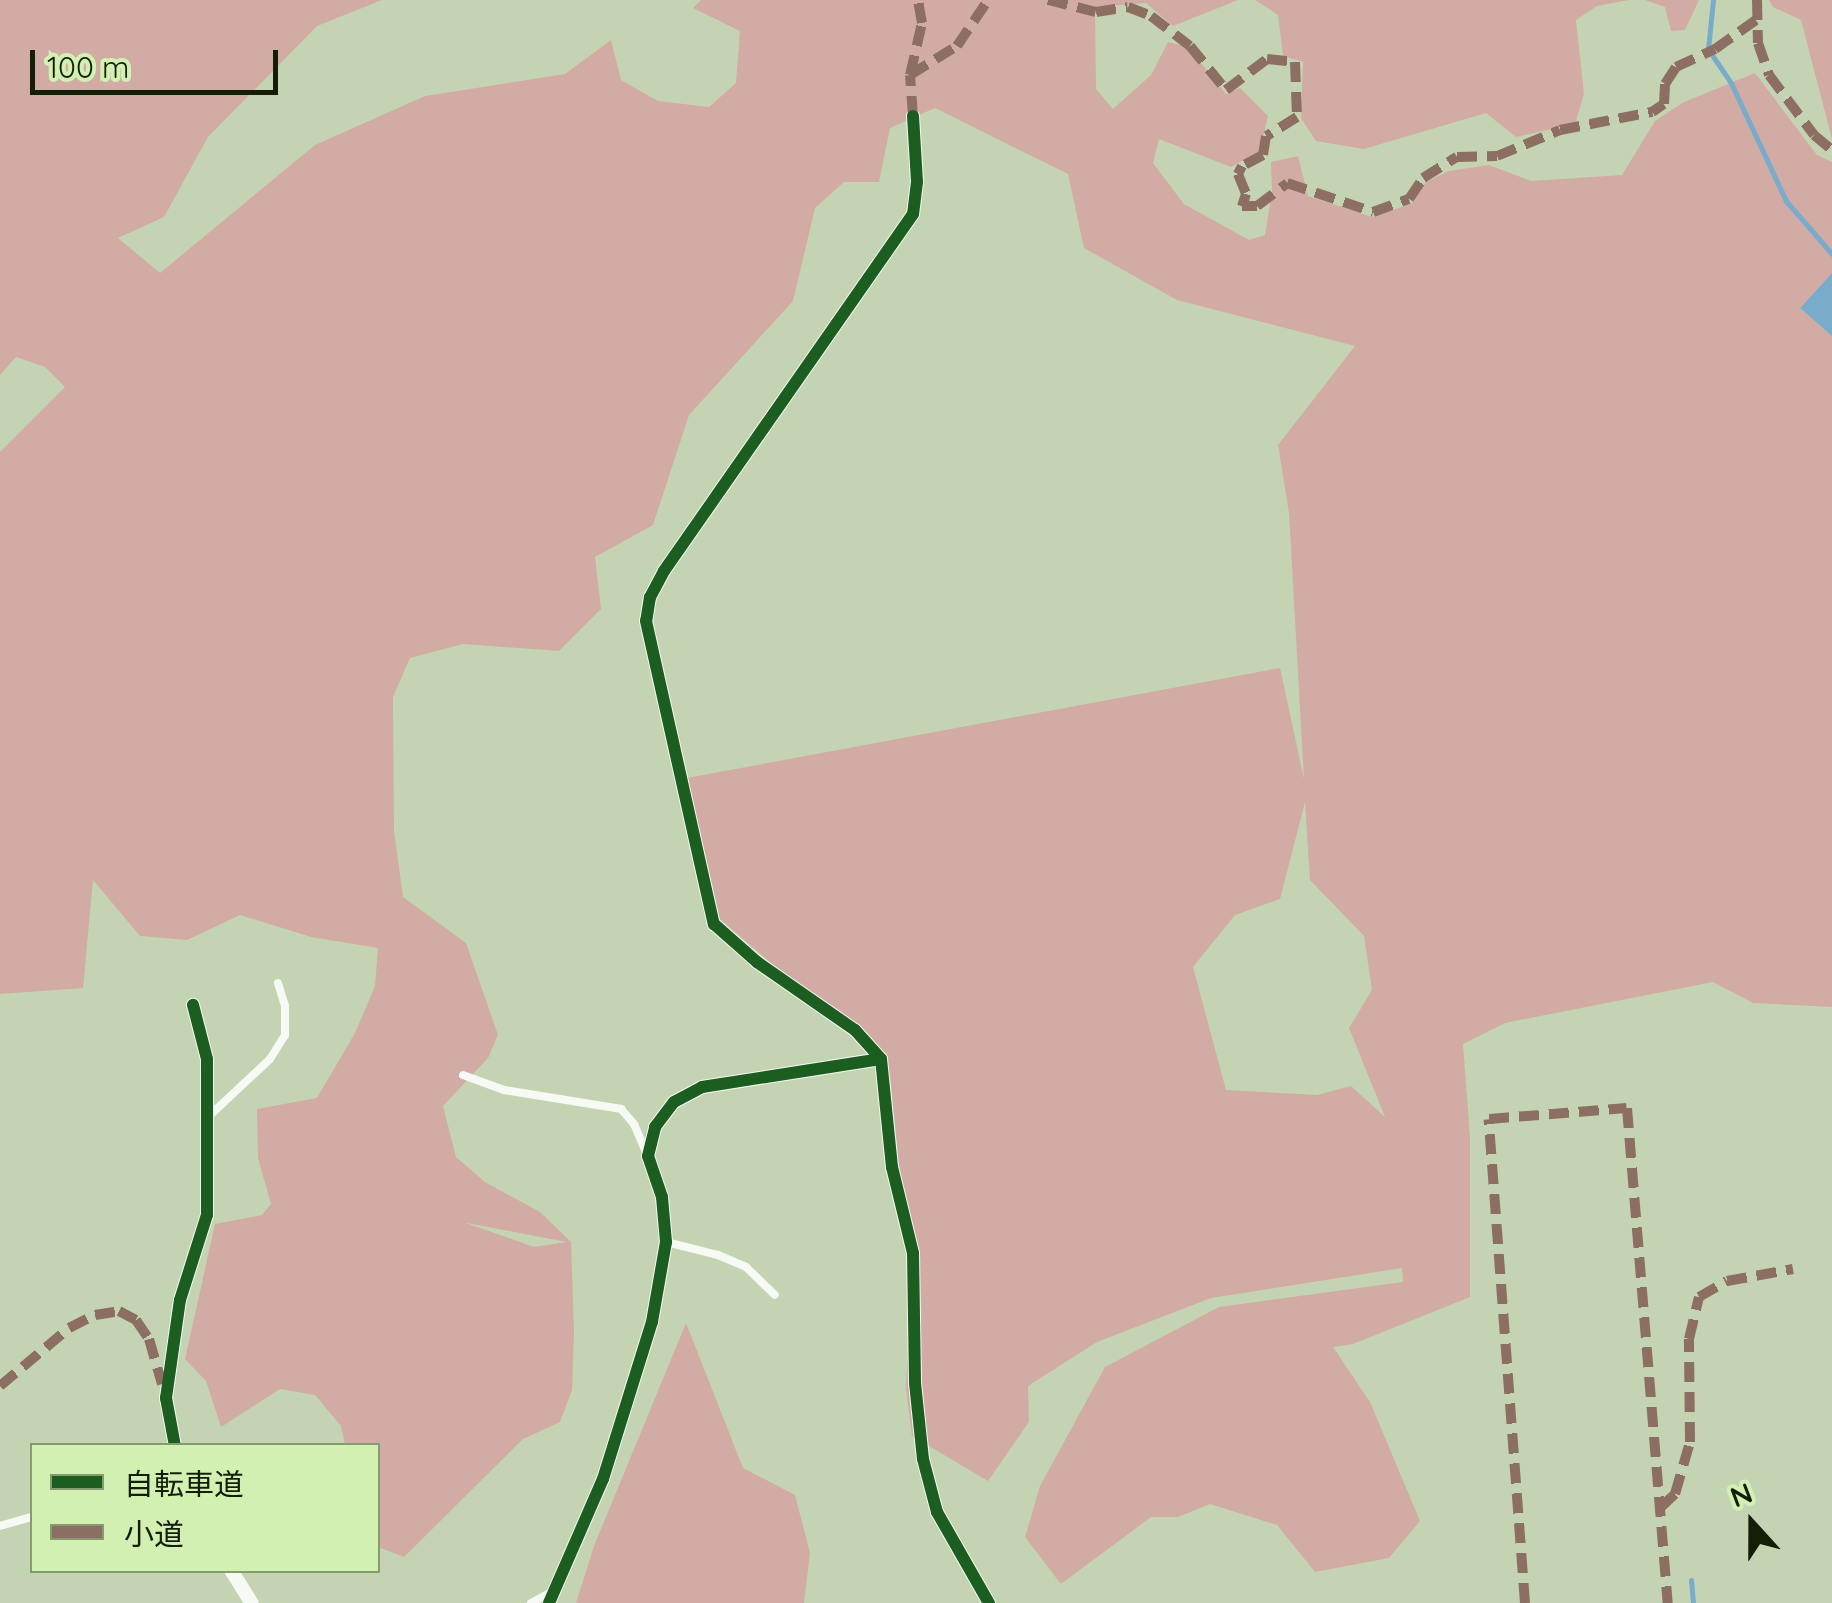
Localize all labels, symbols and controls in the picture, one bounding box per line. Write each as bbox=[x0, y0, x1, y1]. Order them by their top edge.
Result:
scale bar bbox=[35, 30, 282, 92]
text: 100 m bbox=[47, 48, 129, 86]
legend bbox=[30, 1443, 380, 1573]
text: 自転車道 bbox=[124, 1465, 244, 1503]
north arrow bbox=[1702, 1473, 1802, 1573]
text: N bbox=[1725, 1474, 1757, 1515]
text: 小道 bbox=[124, 1515, 184, 1553]

